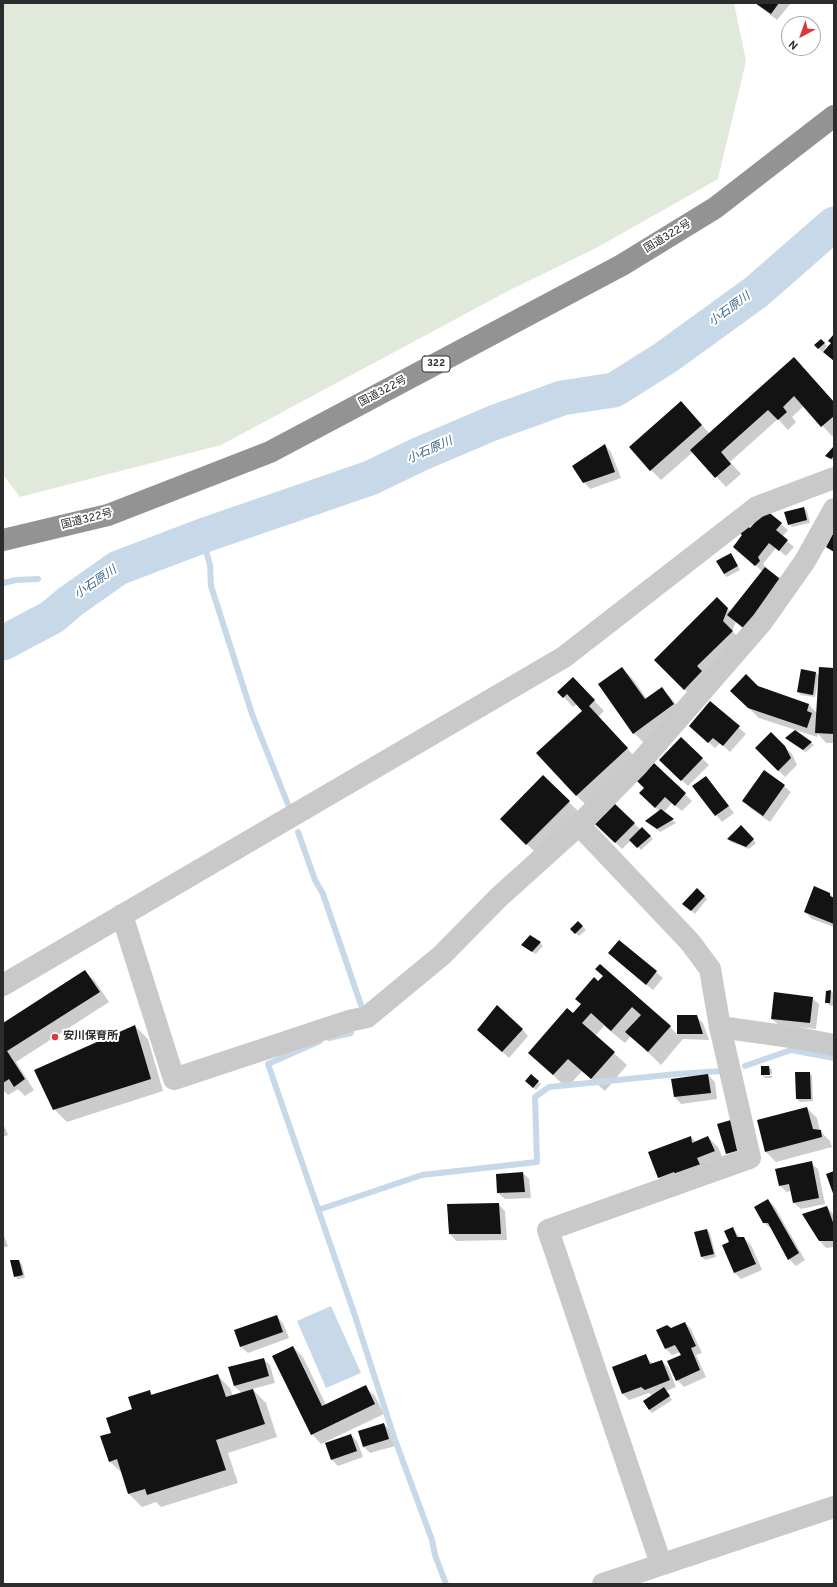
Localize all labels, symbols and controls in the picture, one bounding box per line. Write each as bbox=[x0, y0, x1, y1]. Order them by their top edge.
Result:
north arrow bbox=[781, 16, 821, 56]
text: N bbox=[786, 36, 801, 52]
street label: 国道322号 bbox=[642, 218, 694, 256]
water label: 小石原川 bbox=[706, 290, 754, 330]
road number: 322 bbox=[422, 356, 450, 372]
street label: 国道322号 bbox=[357, 374, 409, 410]
water label: 小石原川 bbox=[405, 435, 455, 467]
street label: 国道322号 bbox=[60, 507, 114, 533]
water label: 小石原川 bbox=[72, 564, 120, 602]
place label: 安川保育所 bbox=[63, 1030, 118, 1044]
marker: 安川保育所 bbox=[50, 1032, 60, 1042]

